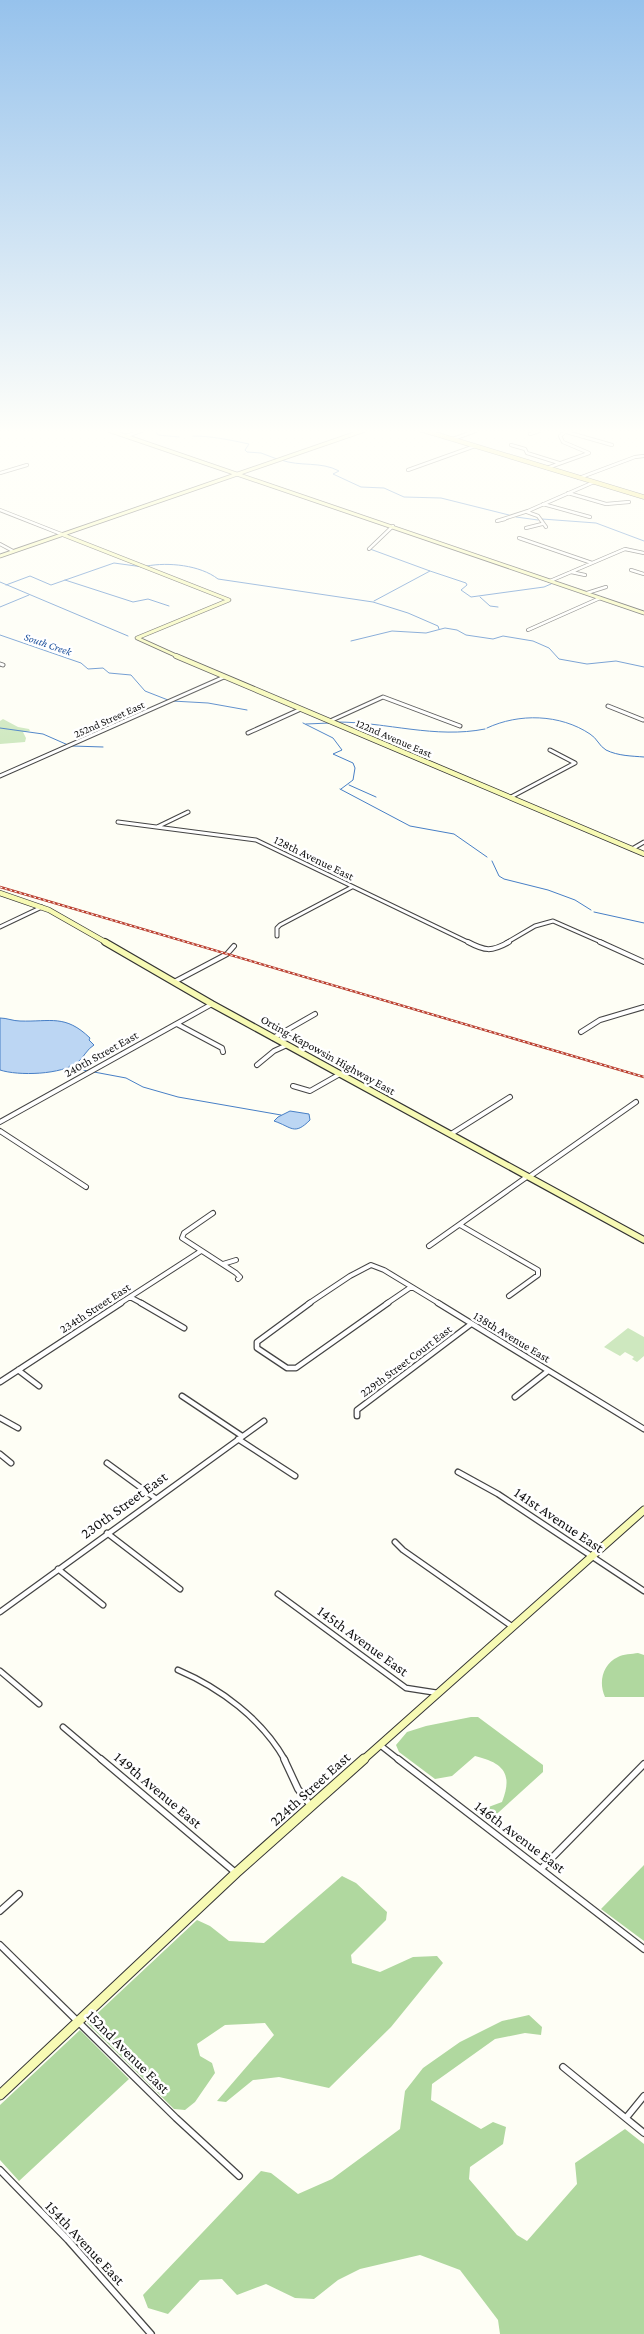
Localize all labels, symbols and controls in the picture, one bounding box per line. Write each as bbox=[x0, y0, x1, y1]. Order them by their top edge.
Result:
water label: South Creek bbox=[23, 630, 74, 658]
street label: 252nd Street East bbox=[72, 698, 146, 740]
street label: 122nd Avenue East bbox=[354, 717, 434, 760]
street label: 128th Avenue East bbox=[272, 833, 357, 884]
street label: Orting-Kapowsin Highway East bbox=[258, 1012, 399, 1098]
street label: 240th Street East bbox=[62, 1027, 141, 1080]
street label: 234th Street East bbox=[57, 1279, 134, 1336]
street label: 138th Avenue East bbox=[471, 1309, 554, 1366]
street label: 229th Street Court East bbox=[357, 1321, 455, 1400]
street label: 230th Street East bbox=[78, 1468, 171, 1542]
street label: 141st Avenue East bbox=[511, 1484, 608, 1556]
street label: 145th Avenue East bbox=[314, 1603, 412, 1680]
street label: 224th Street East bbox=[267, 1748, 354, 1829]
street label: 149th Avenue East bbox=[111, 1749, 206, 1832]
street label: 146th Avenue East bbox=[472, 1798, 569, 1877]
street label: 152nd Avenue East bbox=[83, 2007, 173, 2097]
street label: 154th Avenue East bbox=[42, 2198, 129, 2289]

